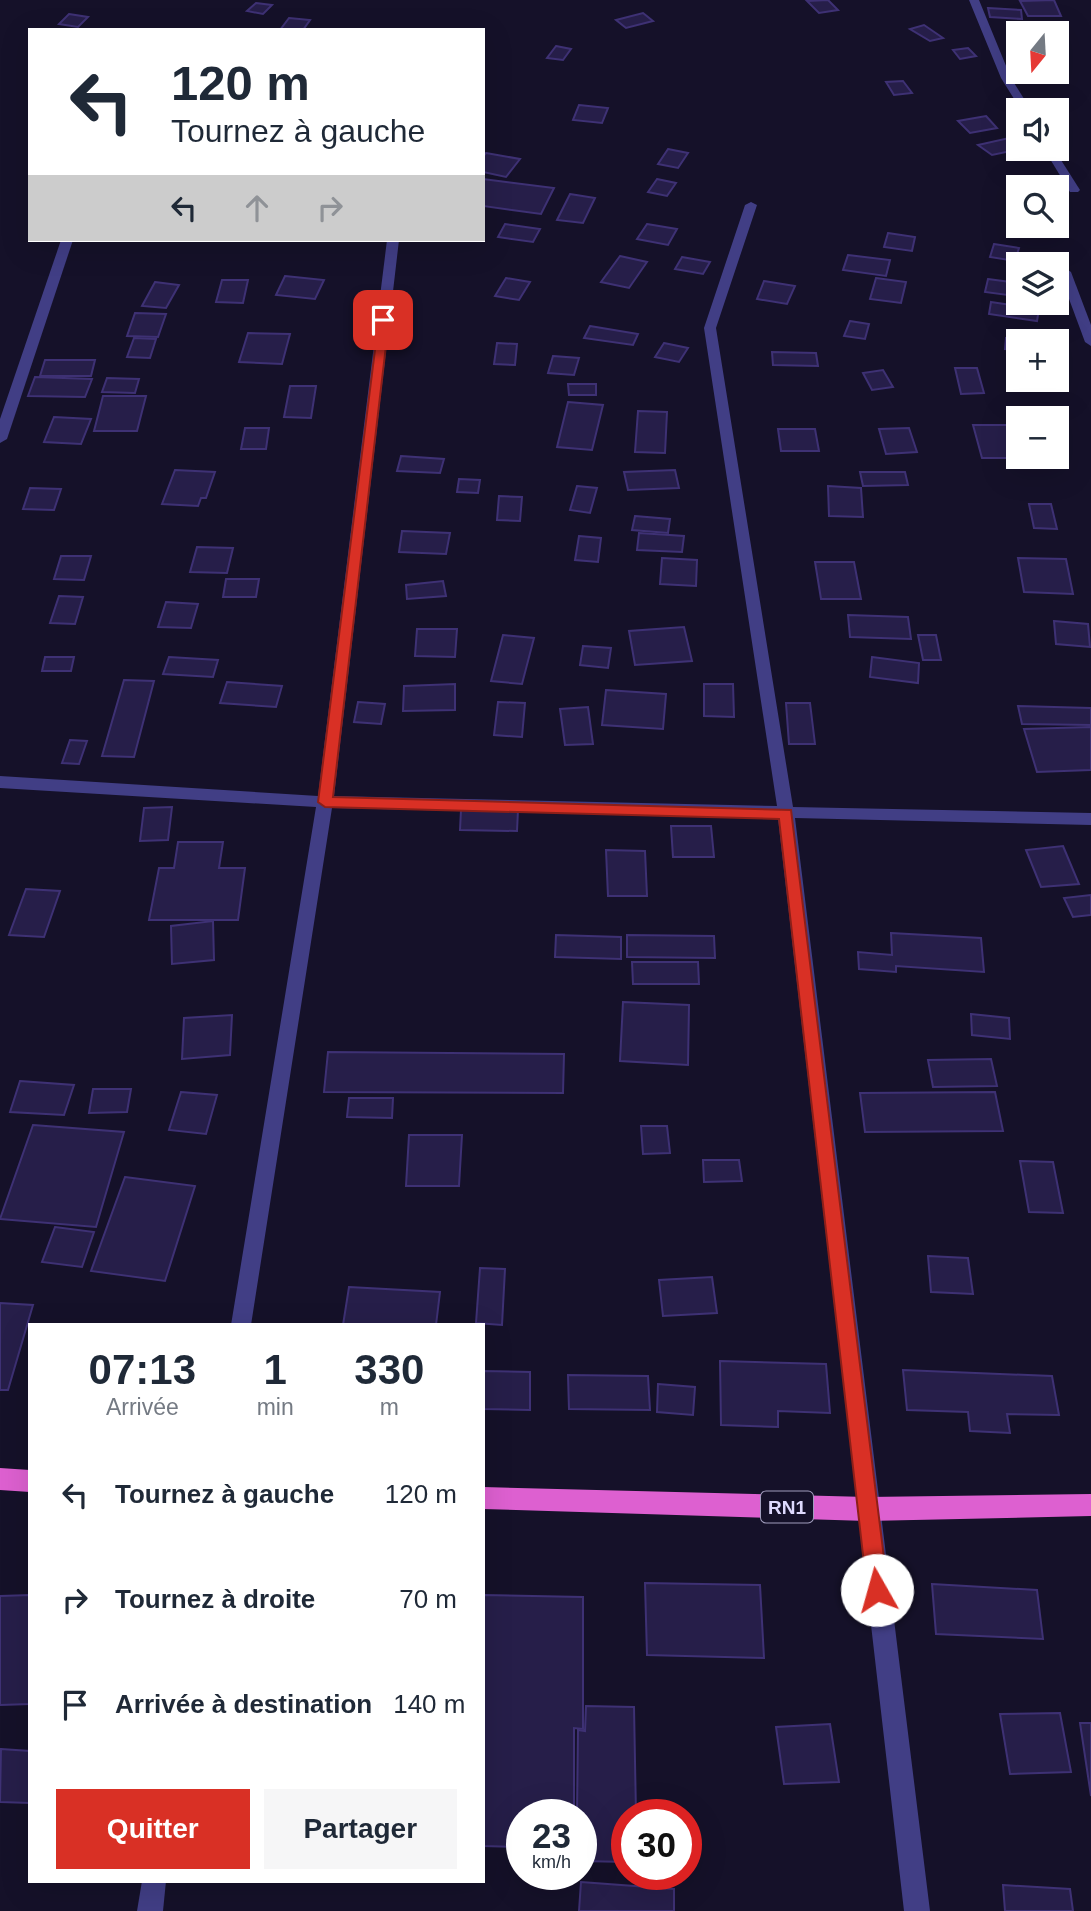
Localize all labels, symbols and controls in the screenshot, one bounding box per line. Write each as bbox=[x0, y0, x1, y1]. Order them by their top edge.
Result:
north arrow bbox=[1006, 21, 1069, 84]
map controls bbox=[1006, 21, 1069, 469]
icon: left bbox=[56, 56, 147, 147]
text: 120 m bbox=[171, 56, 310, 110]
button: sound bbox=[1006, 98, 1069, 161]
text: Tournez à gauche bbox=[171, 113, 425, 149]
button: search bbox=[1006, 175, 1069, 238]
icon: left bbox=[165, 189, 203, 227]
icon: ahead bbox=[238, 189, 276, 227]
icon: right bbox=[311, 189, 349, 227]
button: layers bbox=[1006, 252, 1069, 315]
pin bbox=[353, 290, 413, 350]
icon: arrive bbox=[364, 301, 402, 339]
button: + bbox=[1006, 329, 1069, 392]
button: − bbox=[1006, 406, 1069, 469]
text: 07:13 bbox=[89, 1346, 196, 1393]
text: 1 bbox=[263, 1346, 287, 1393]
text: 330 bbox=[354, 1346, 424, 1393]
text: Arrivée bbox=[106, 1394, 179, 1420]
text: min bbox=[257, 1394, 294, 1420]
text: m bbox=[380, 1394, 399, 1420]
icon: left bbox=[56, 1476, 94, 1514]
text: Tournez à gauche bbox=[115, 1479, 334, 1509]
text: 120 m bbox=[385, 1479, 457, 1509]
road number: RN1 bbox=[761, 1492, 813, 1522]
position arrow bbox=[840, 1553, 914, 1627]
icon: right bbox=[56, 1581, 94, 1619]
text: Tournez à droite bbox=[115, 1584, 315, 1614]
text: 70 m bbox=[399, 1584, 457, 1614]
icon: arrive bbox=[56, 1686, 94, 1724]
text: Arrivée à destination bbox=[115, 1689, 372, 1719]
text: 140 m bbox=[393, 1689, 465, 1719]
button: Quitter bbox=[56, 1789, 250, 1869]
button: Partager bbox=[264, 1789, 457, 1869]
speed limit sign: 30 bbox=[611, 1799, 702, 1890]
text: 23 bbox=[532, 1816, 571, 1855]
text: km/h bbox=[532, 1852, 571, 1872]

